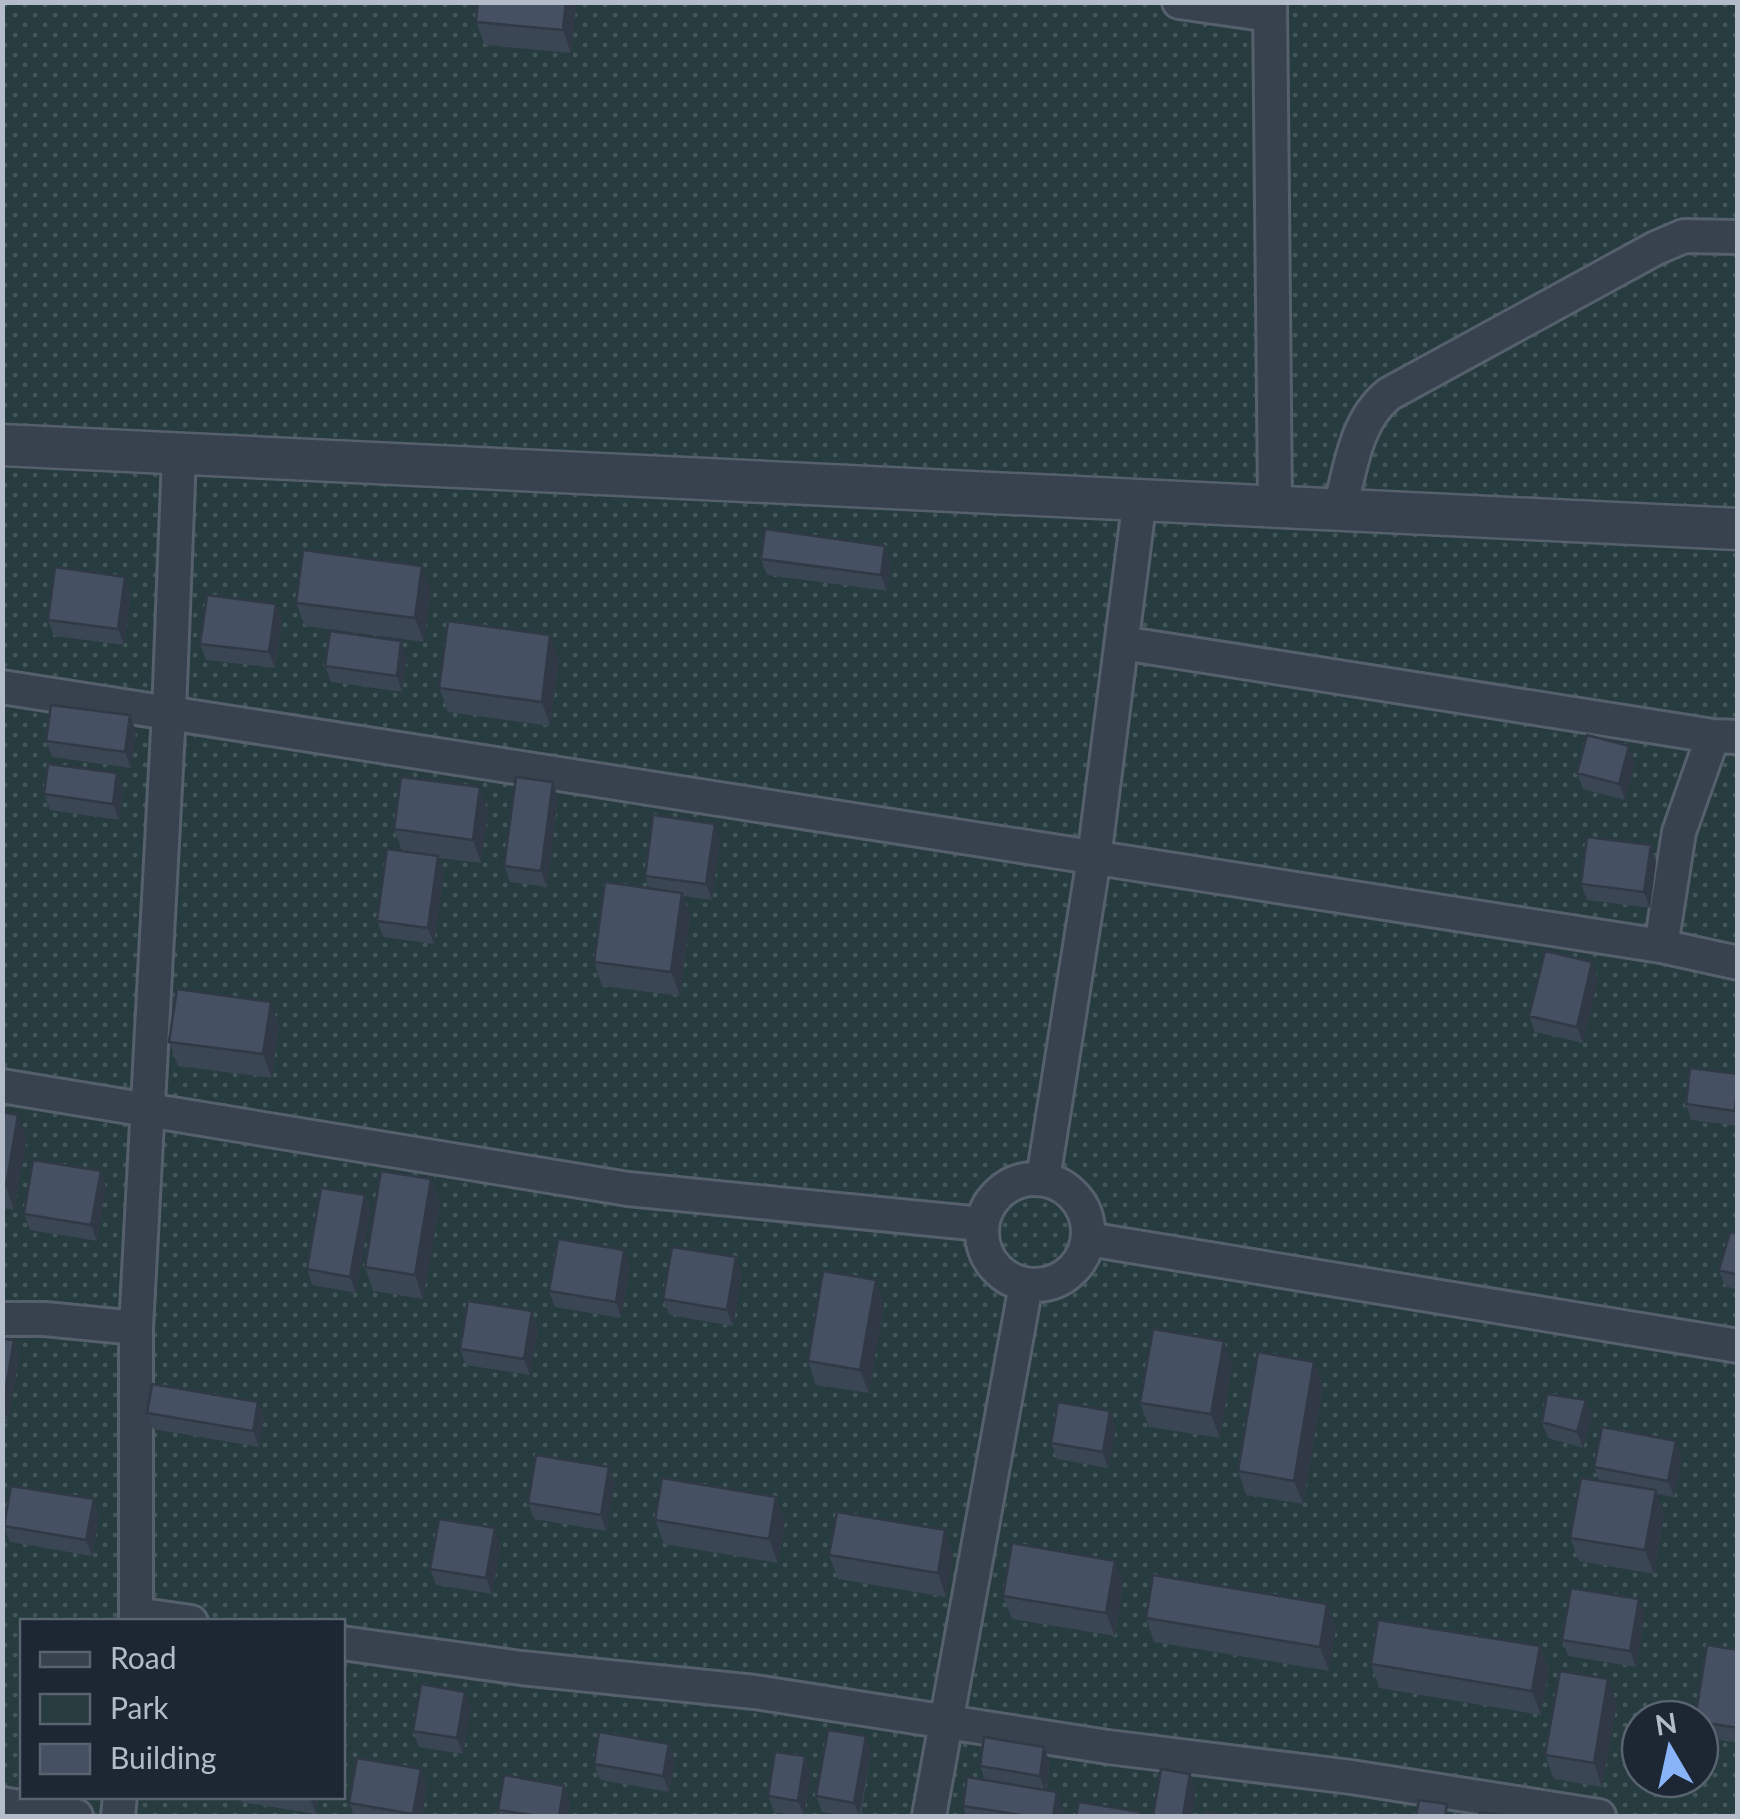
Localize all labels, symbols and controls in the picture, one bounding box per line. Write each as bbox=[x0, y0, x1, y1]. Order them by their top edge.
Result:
legend bbox=[20, 1619, 345, 1799]
text: Road bbox=[110, 1639, 177, 1675]
text: Park bbox=[110, 1689, 169, 1725]
north arrow bbox=[1620, 1699, 1720, 1799]
text: N bbox=[1653, 1705, 1679, 1742]
text: Building bbox=[110, 1739, 216, 1775]

